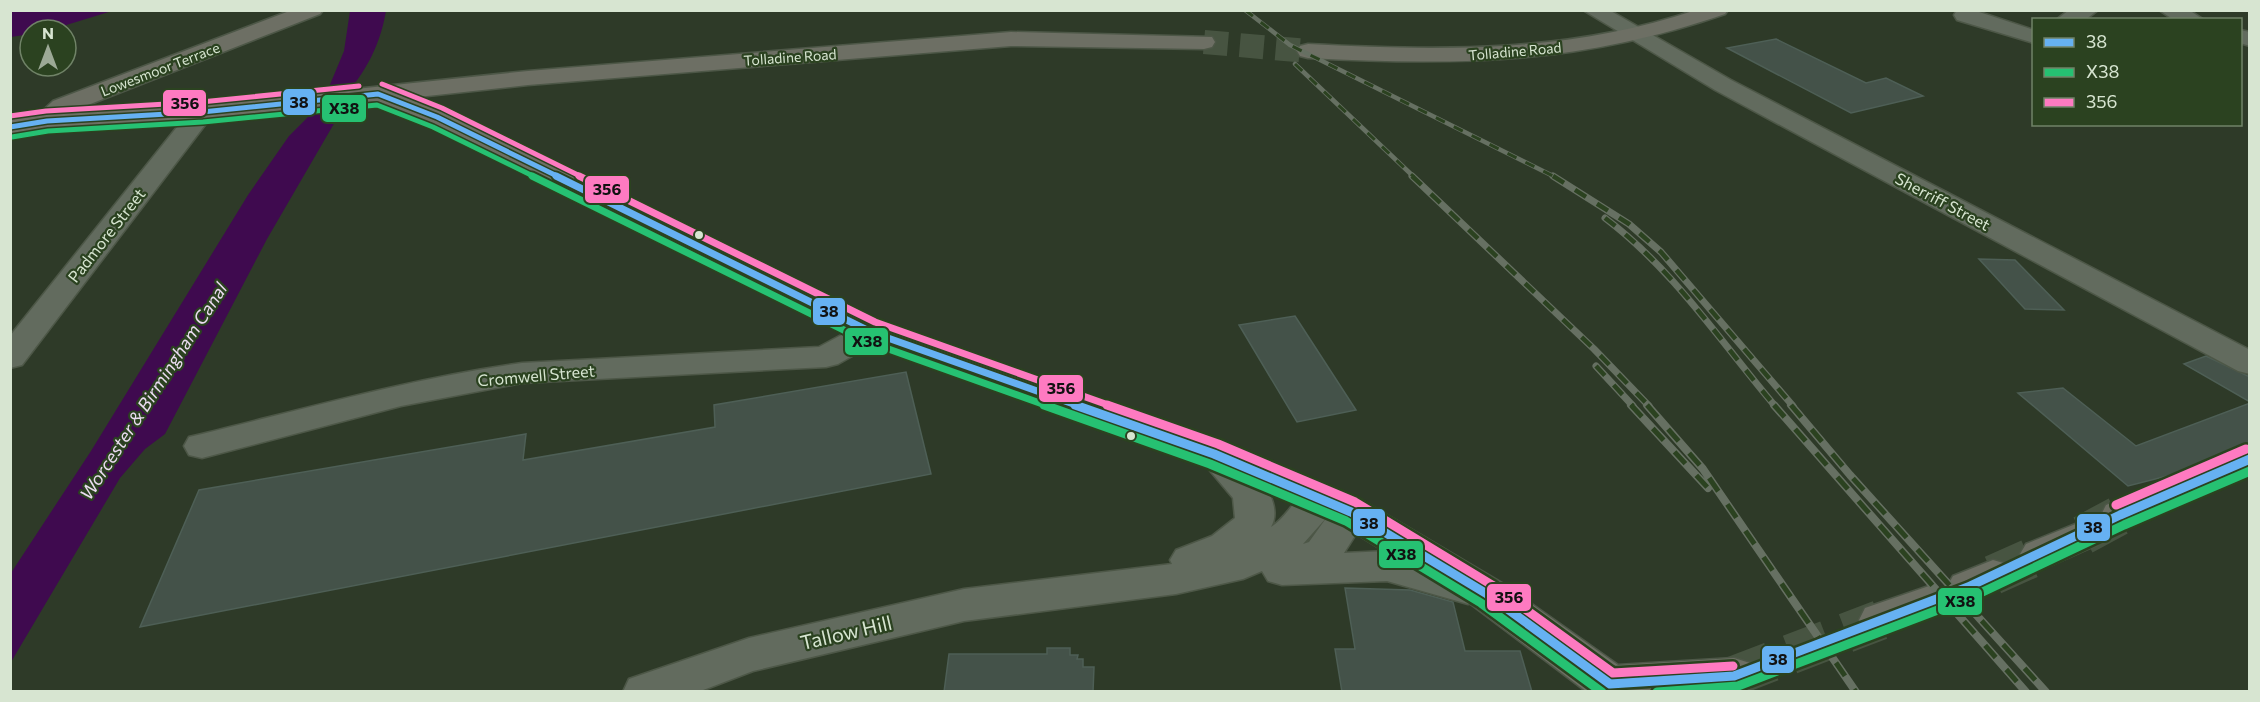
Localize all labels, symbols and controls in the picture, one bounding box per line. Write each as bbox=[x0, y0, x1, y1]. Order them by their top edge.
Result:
north arrow bbox=[18, 18, 78, 78]
legend bbox=[2032, 18, 2242, 126]
text: N bbox=[42, 23, 54, 42]
text: 38 bbox=[2086, 30, 2107, 52]
street label: Lowesmoor Terrace bbox=[98, 38, 222, 100]
street label: Tolladine Road bbox=[1468, 38, 1562, 64]
street label: Tolladine Road bbox=[743, 45, 837, 69]
text: X38 bbox=[2086, 60, 2119, 82]
line badge: 38 bbox=[282, 88, 316, 116]
line badge: 356 bbox=[162, 89, 207, 117]
text: 356 bbox=[2086, 90, 2118, 112]
text: 38 bbox=[289, 92, 309, 111]
text: 356 bbox=[171, 93, 199, 112]
line badge: X38 bbox=[321, 94, 367, 123]
text: X38 bbox=[329, 98, 359, 117]
street label: Sherriff Street bbox=[1892, 168, 1994, 234]
line badge: 356 bbox=[584, 175, 630, 204]
text: 356 bbox=[593, 179, 621, 198]
street label: Padmore Street bbox=[63, 184, 149, 286]
unlabelled marker bbox=[693, 229, 705, 241]
water label: Worcester & Birmingham Canal bbox=[75, 278, 232, 504]
line badge: 38 bbox=[812, 297, 846, 326]
text: 38 bbox=[819, 301, 839, 320]
line badge: X38 bbox=[844, 327, 889, 356]
text: X38 bbox=[852, 331, 882, 350]
street label: Cromwell Street bbox=[476, 360, 596, 390]
line badge: 356 bbox=[1038, 374, 1084, 403]
text: 356 bbox=[1047, 378, 1075, 397]
unlabelled marker bbox=[1125, 430, 1137, 442]
line badge: 38 bbox=[1352, 508, 1386, 537]
text: 38 bbox=[1359, 513, 1379, 532]
line badge: 38 bbox=[2076, 513, 2111, 542]
text: 38 bbox=[2083, 517, 2103, 536]
line badge: X38 bbox=[1378, 540, 1424, 569]
text: X38 bbox=[1386, 544, 1416, 563]
line badge: 356 bbox=[1486, 583, 1532, 612]
text: 356 bbox=[1495, 587, 1523, 606]
line badge: X38 bbox=[1937, 587, 1983, 616]
text: X38 bbox=[1945, 591, 1975, 610]
street label: Tallow Hill bbox=[798, 610, 894, 654]
line badge: 38 bbox=[1761, 645, 1795, 674]
text: 38 bbox=[1768, 649, 1788, 668]

